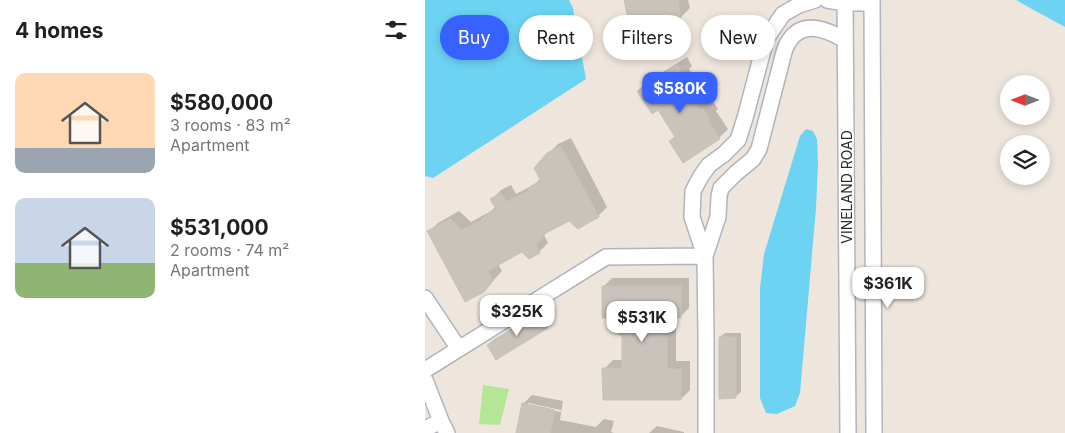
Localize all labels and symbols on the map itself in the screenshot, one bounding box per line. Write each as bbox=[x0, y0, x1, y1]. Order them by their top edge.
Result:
pin: $580K bbox=[645, 72, 715, 114]
north arrow bbox=[1000, 75, 1050, 125]
street label: VINELAND ROAD bbox=[838, 130, 855, 244]
pin: $361K bbox=[853, 266, 923, 309]
pin: $325K bbox=[482, 294, 552, 337]
pin: $531K bbox=[607, 300, 677, 343]

